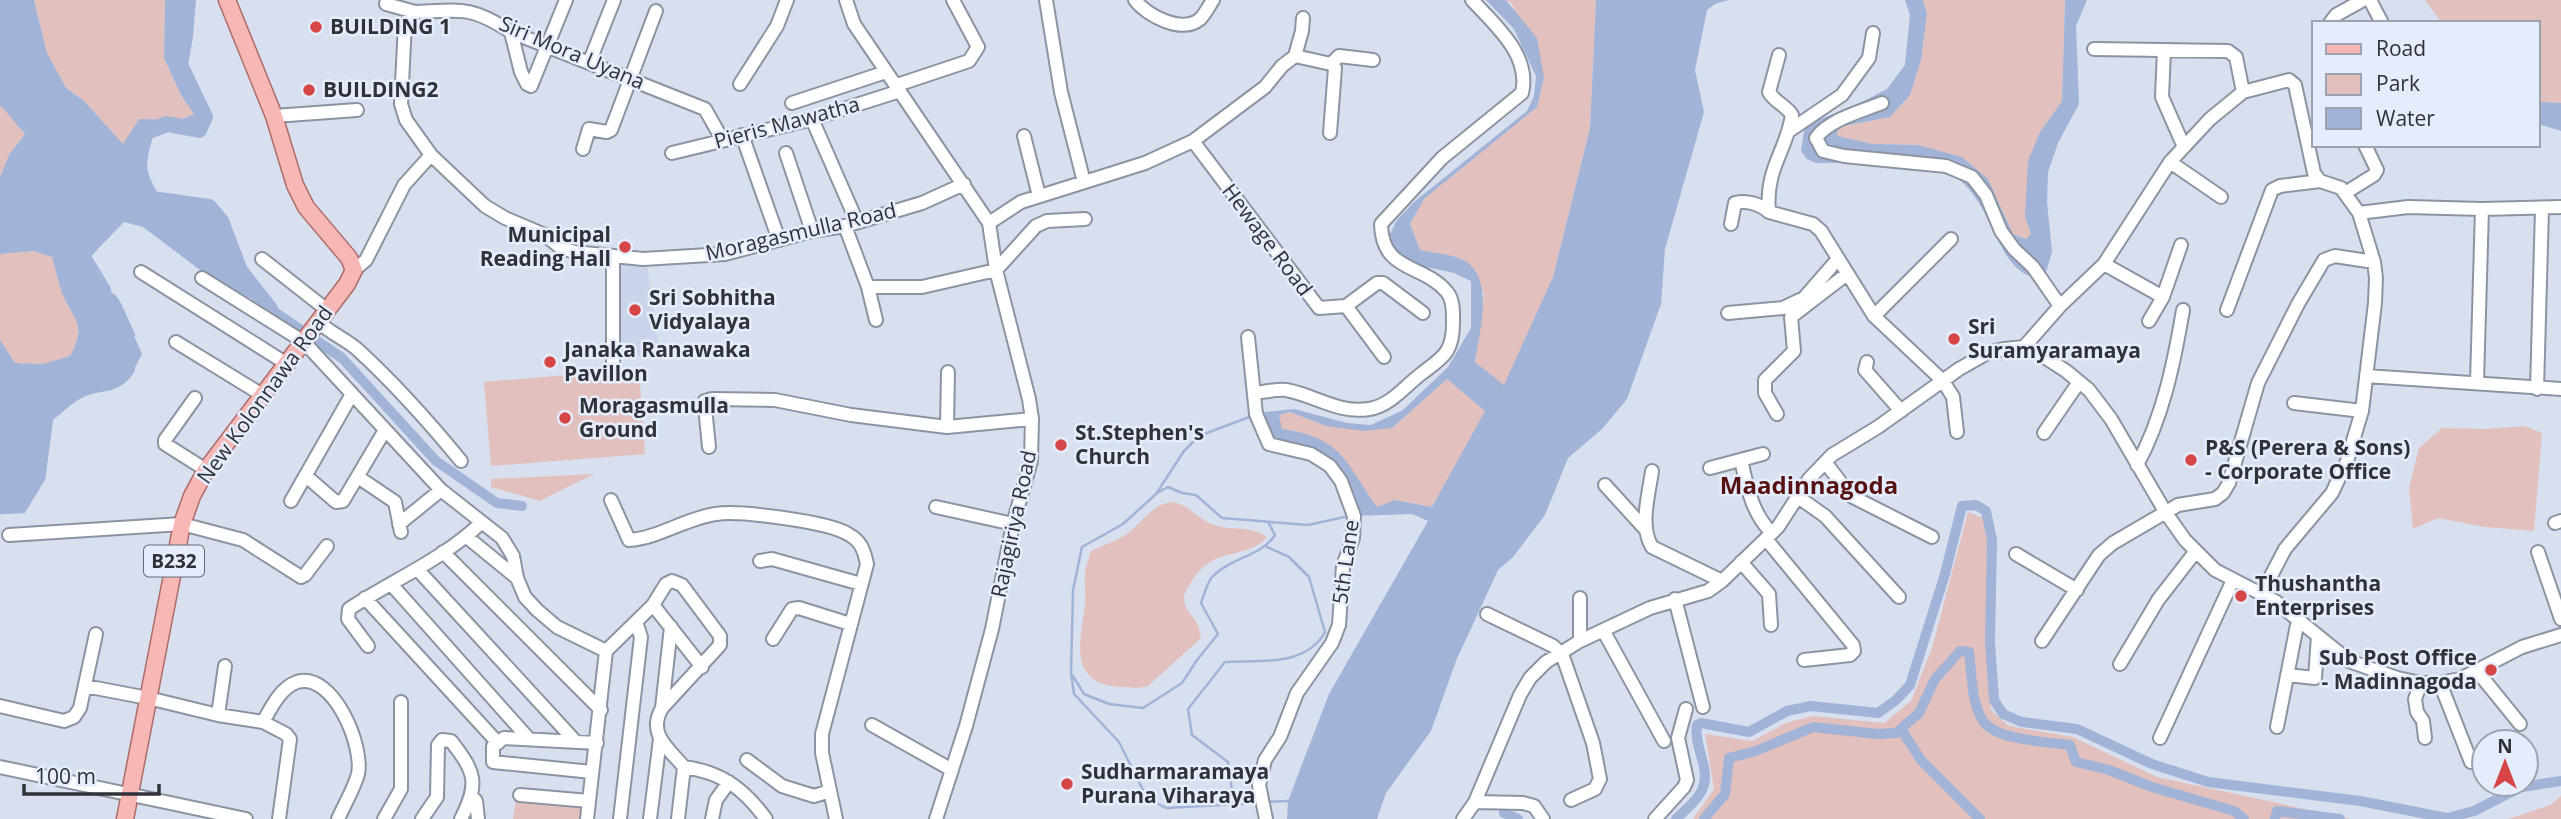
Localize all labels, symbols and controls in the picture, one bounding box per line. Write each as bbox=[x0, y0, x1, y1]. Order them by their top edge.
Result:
street label: Siri Mora Uyana bbox=[495, 9, 649, 95]
place label: BUILDING 1 bbox=[330, 12, 451, 40]
marker: BUILDING 1 bbox=[308, 19, 324, 35]
legend bbox=[2312, 21, 2540, 147]
text: Road bbox=[2376, 34, 2426, 62]
text: Park bbox=[2376, 69, 2420, 97]
place label: BUILDING2 bbox=[323, 75, 439, 103]
marker: BUILDING2 bbox=[301, 82, 317, 98]
street label: Pieris Mawatha bbox=[711, 89, 863, 155]
text: Water bbox=[2376, 104, 2435, 132]
street label: Hewage Road bbox=[1216, 177, 1319, 301]
street label: Moragasmulla Road bbox=[703, 195, 899, 267]
place label: Municipal Reading Hall bbox=[480, 220, 611, 272]
marker: Municipal Reading Hall bbox=[617, 239, 633, 255]
place label: Sri Sobhitha Vidyalaya bbox=[649, 283, 776, 335]
street label: New Kolonnawa Road bbox=[190, 300, 338, 489]
marker: Sri Sobhitha Vidyalaya bbox=[627, 302, 643, 318]
place label: Sri Suramyaramaya bbox=[1968, 312, 2141, 364]
marker: Sri Suramyaramaya bbox=[1946, 331, 1962, 347]
place label: Janaka Ranawaka Pavillon bbox=[562, 335, 751, 387]
marker: Janaka Ranawaka Pavillon bbox=[542, 354, 558, 370]
place label: Moragasmulla Ground bbox=[579, 391, 729, 443]
marker: Moragasmulla Ground bbox=[557, 410, 573, 426]
place label: St.Stephen's Church bbox=[1075, 418, 1204, 470]
place label: P&S (Perera & Sons) - Corporate Office bbox=[2205, 433, 2410, 485]
marker: St.Stephen's Church bbox=[1053, 437, 1069, 453]
street label: Rajagiriya Road bbox=[984, 448, 1042, 600]
marker: P&S (Perera & Sons) - Corporate Office bbox=[2183, 452, 2199, 468]
district label: Maadinnagoda bbox=[1720, 468, 1898, 501]
street label: 5th Lane bbox=[1325, 518, 1365, 606]
road number: B232 bbox=[144, 546, 204, 576]
place label: Thushantha Enterprises bbox=[2255, 569, 2381, 621]
marker: Thushantha Enterprises bbox=[2233, 588, 2249, 604]
place label: Sub Post Office - Madinnagoda bbox=[2319, 643, 2477, 695]
marker: Sub Post Office - Madinnagoda bbox=[2483, 662, 2499, 678]
north arrow bbox=[2470, 728, 2540, 798]
text: N bbox=[2497, 733, 2513, 759]
scale bar bbox=[24, 752, 159, 796]
place label: Sudharmaramaya Purana Viharaya bbox=[1081, 757, 1269, 809]
text: 100 m bbox=[35, 762, 96, 790]
marker: Sudharmaramaya Purana Viharaya bbox=[1059, 776, 1075, 792]

